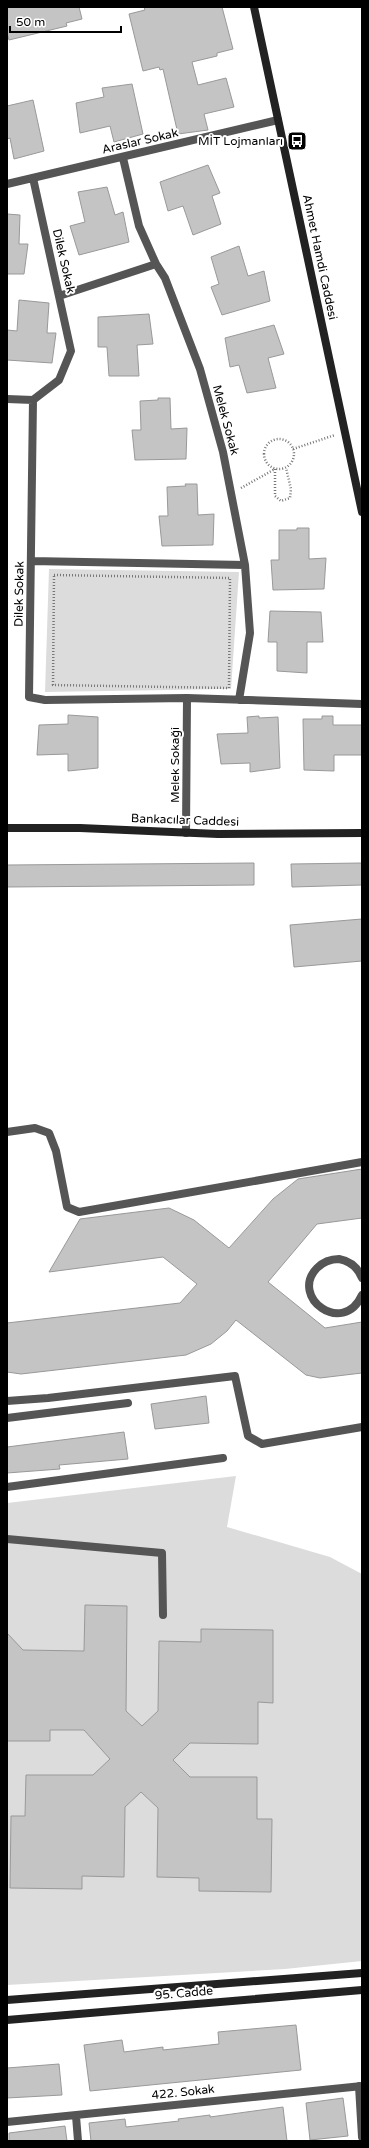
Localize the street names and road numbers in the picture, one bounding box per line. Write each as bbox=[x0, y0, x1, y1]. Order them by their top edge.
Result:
street label: Araslar Sokak bbox=[101, 125, 180, 157]
street label: Ahmet Hamdi Caddesi bbox=[300, 193, 340, 321]
street label: Dilek Sokak bbox=[50, 227, 78, 295]
street label: Melek Sokak bbox=[210, 383, 242, 457]
street label: Dilek Sokak bbox=[11, 561, 27, 627]
street label: Melek Sokaği bbox=[168, 727, 182, 803]
street label: Bankacılar Caddesi bbox=[131, 811, 239, 829]
street label: 95. Cadde bbox=[154, 1983, 214, 2003]
street label: 422. Sokak bbox=[151, 2082, 216, 2102]

